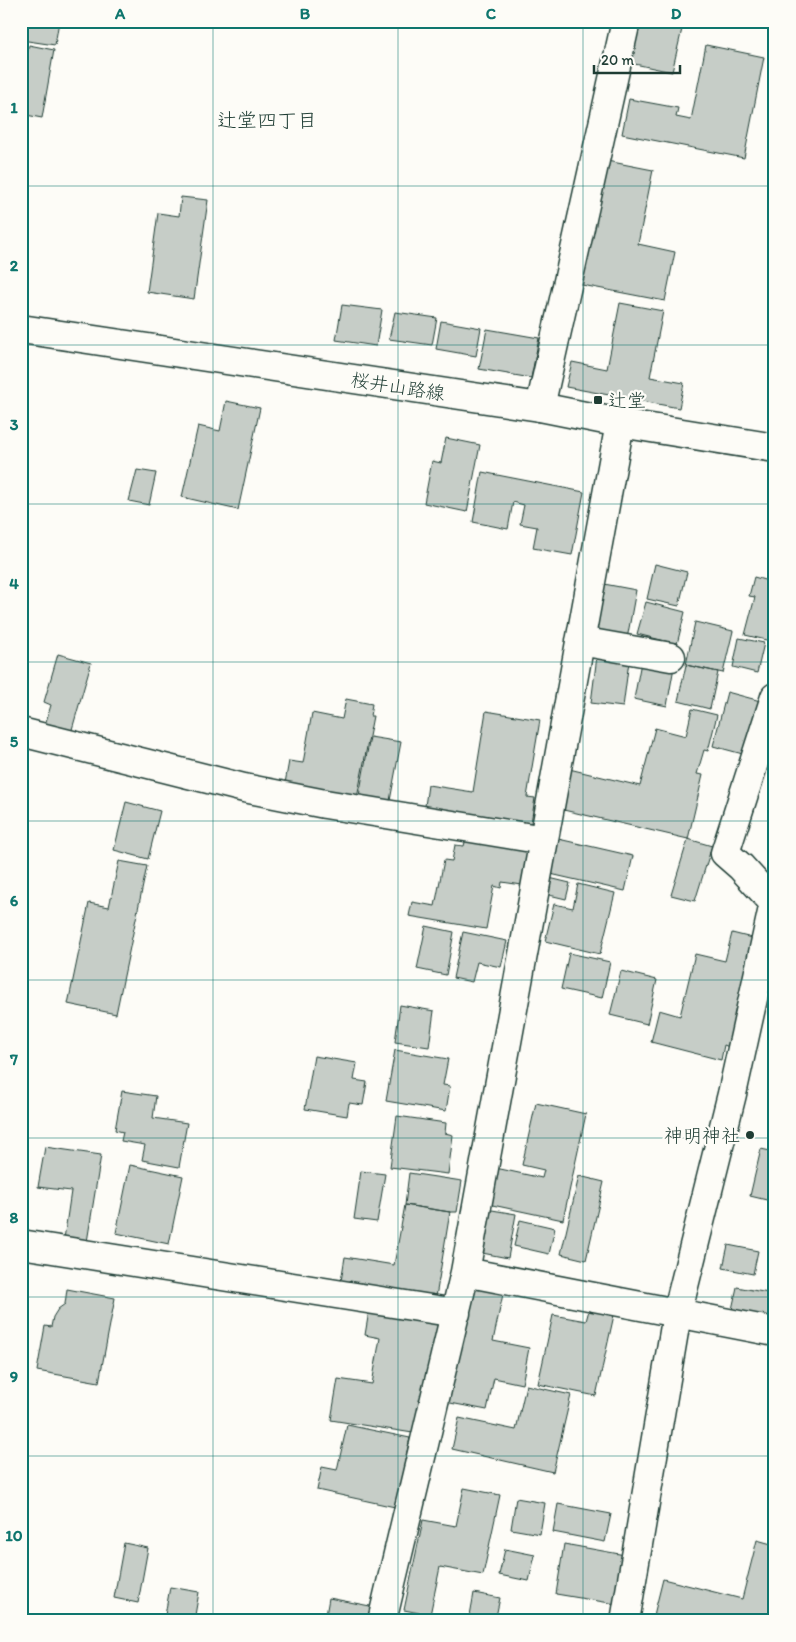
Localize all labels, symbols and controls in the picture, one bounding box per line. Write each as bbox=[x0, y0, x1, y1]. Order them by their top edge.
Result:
text: A bbox=[114, 4, 126, 23]
text: B bbox=[300, 4, 311, 23]
text: C bbox=[486, 4, 497, 23]
text: D bbox=[671, 4, 682, 23]
scale bar bbox=[594, 42, 680, 74]
text: 20 m bbox=[601, 51, 635, 69]
text: 1 bbox=[10, 98, 18, 117]
district label: 辻堂四丁目 bbox=[217, 108, 317, 132]
text: 2 bbox=[10, 256, 19, 275]
street label: 桜井山路線 bbox=[349, 368, 447, 405]
place label: 辻堂 bbox=[608, 389, 646, 412]
marker: 辻堂 bbox=[592, 394, 604, 406]
text: 3 bbox=[10, 415, 19, 434]
text: 4 bbox=[9, 574, 19, 593]
text: 5 bbox=[10, 732, 19, 751]
text: 6 bbox=[10, 891, 19, 910]
text: 7 bbox=[9, 1050, 18, 1069]
place label: 神明神社 bbox=[664, 1124, 740, 1147]
marker: 神明神社 bbox=[744, 1129, 756, 1141]
text: 8 bbox=[10, 1208, 19, 1227]
text: 9 bbox=[10, 1367, 18, 1386]
text: 10 bbox=[5, 1526, 23, 1545]

